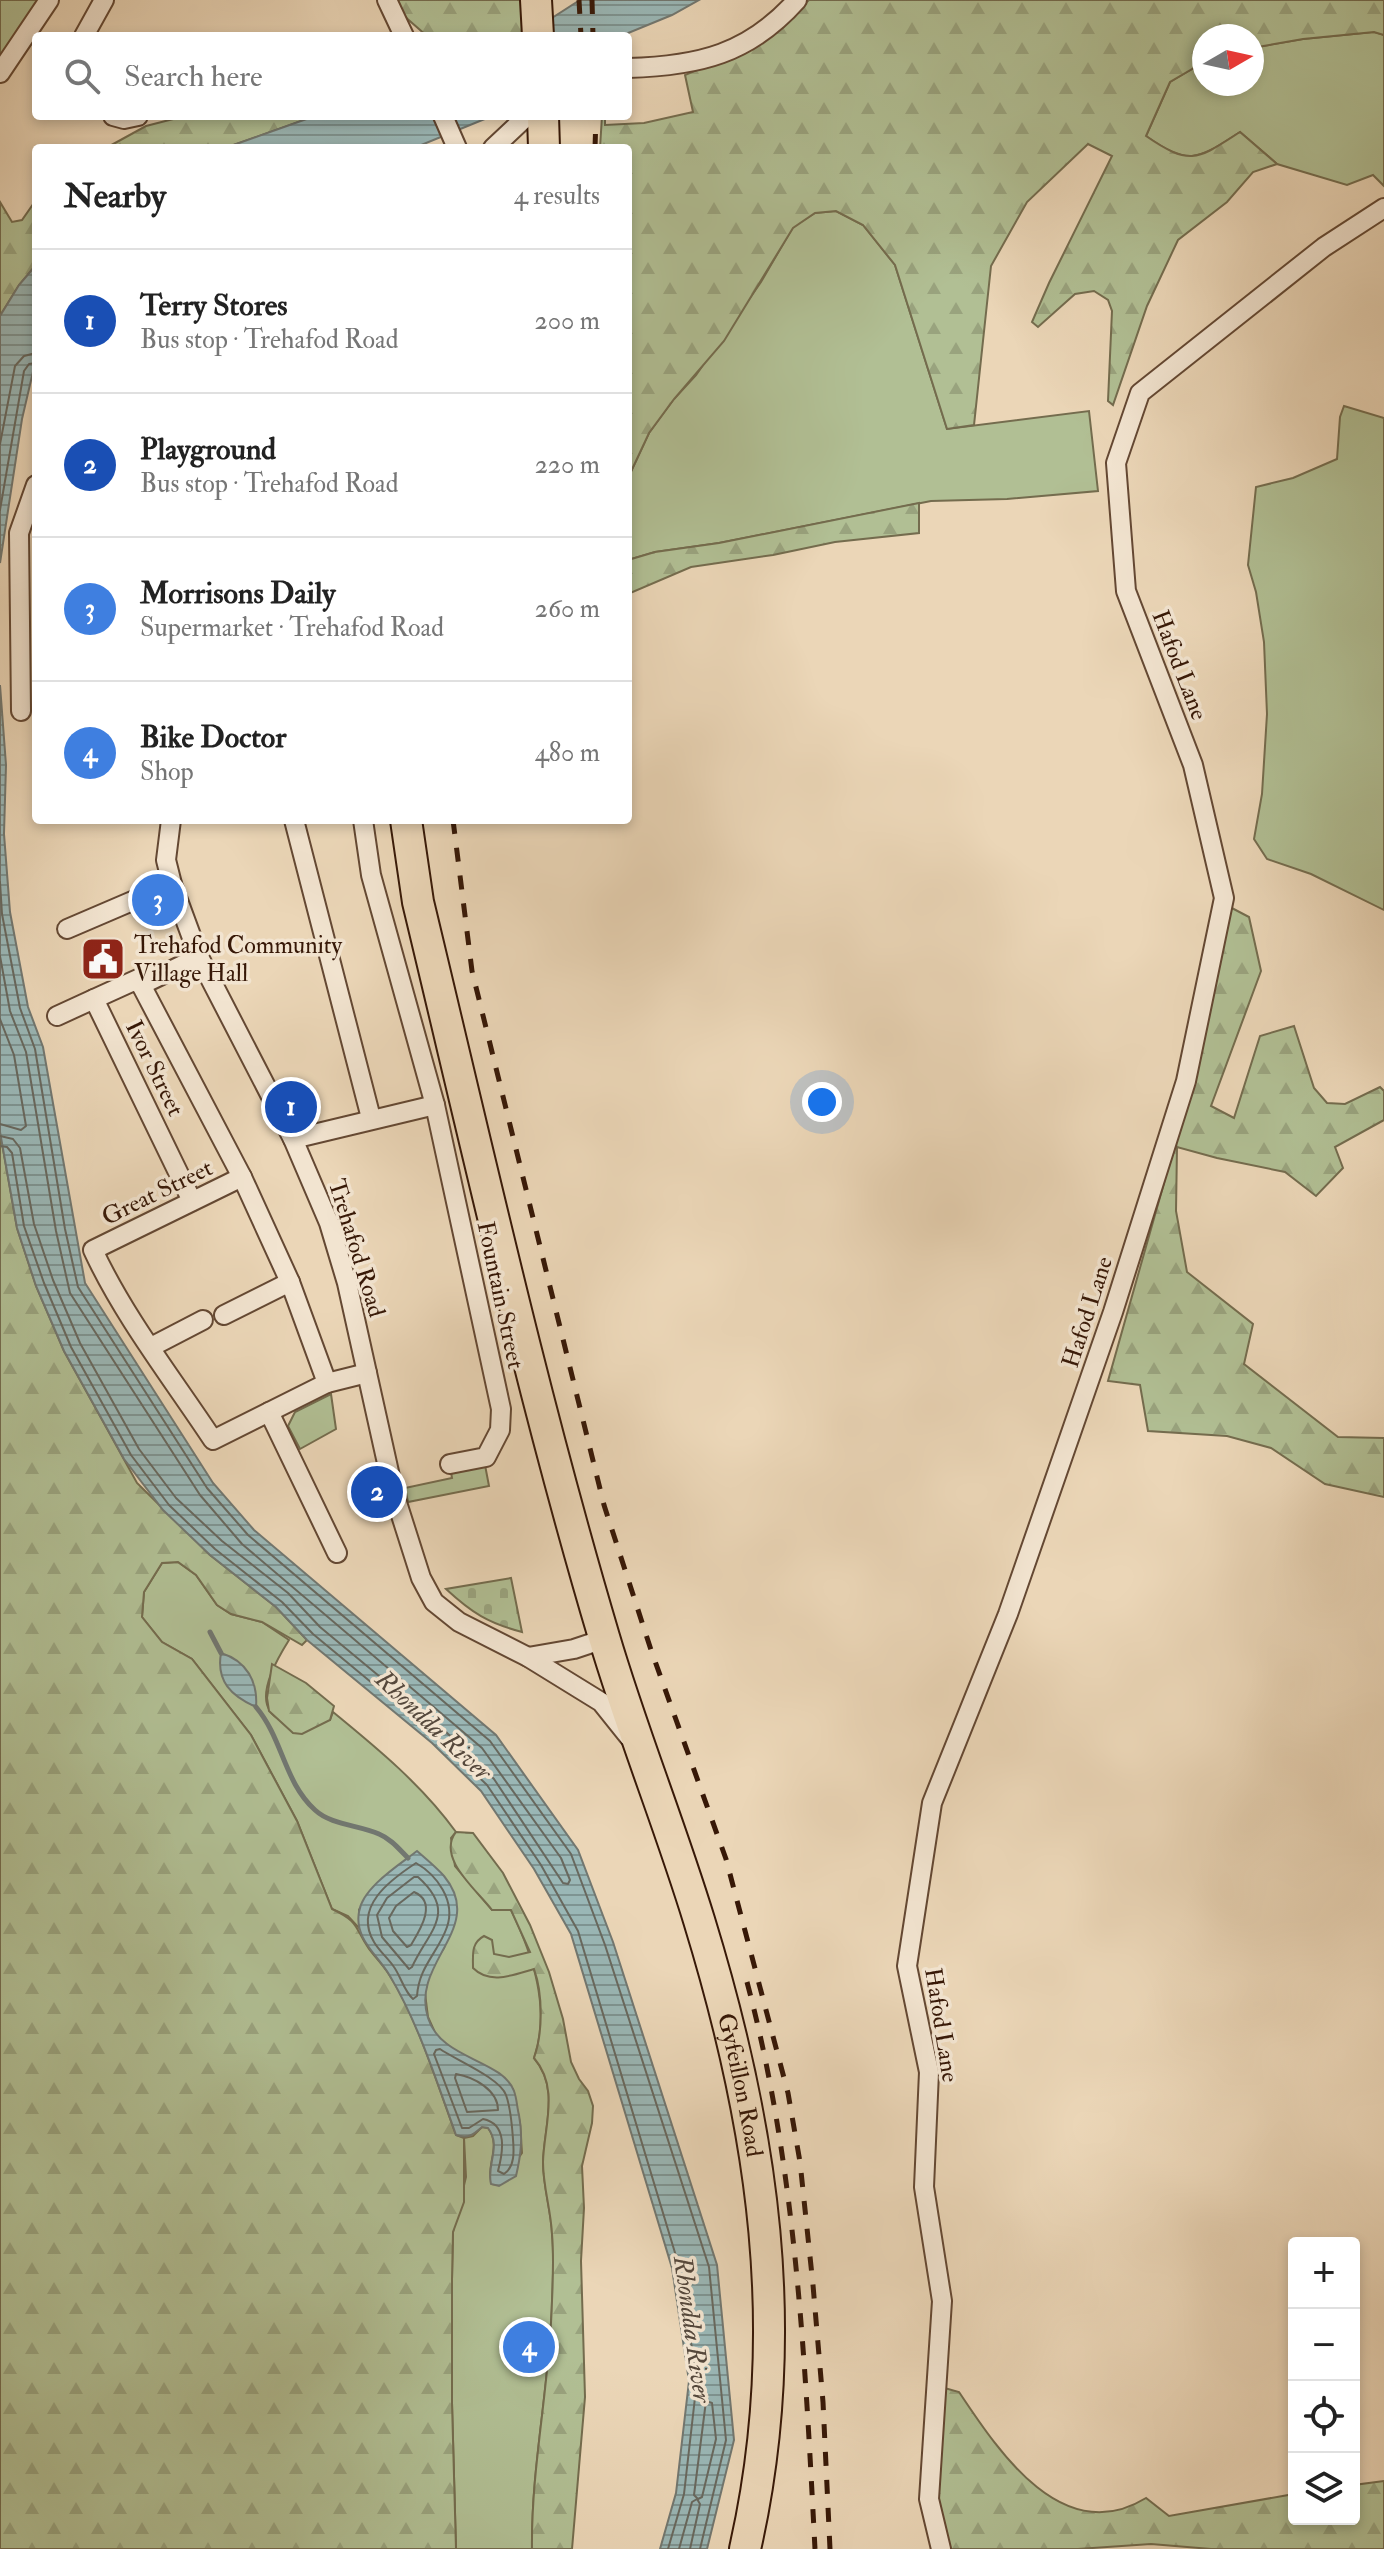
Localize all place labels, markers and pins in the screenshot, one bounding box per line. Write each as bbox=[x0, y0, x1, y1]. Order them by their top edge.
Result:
pin: 3 bbox=[132, 870, 184, 930]
place label: Trehafod Community Village Hall bbox=[134, 930, 343, 989]
public building icon: Trehafod Community Village Hall bbox=[79, 935, 127, 983]
pin: 1 bbox=[265, 1077, 317, 1137]
pin: 2 bbox=[351, 1462, 403, 1522]
pin: 4 bbox=[503, 2317, 555, 2377]

